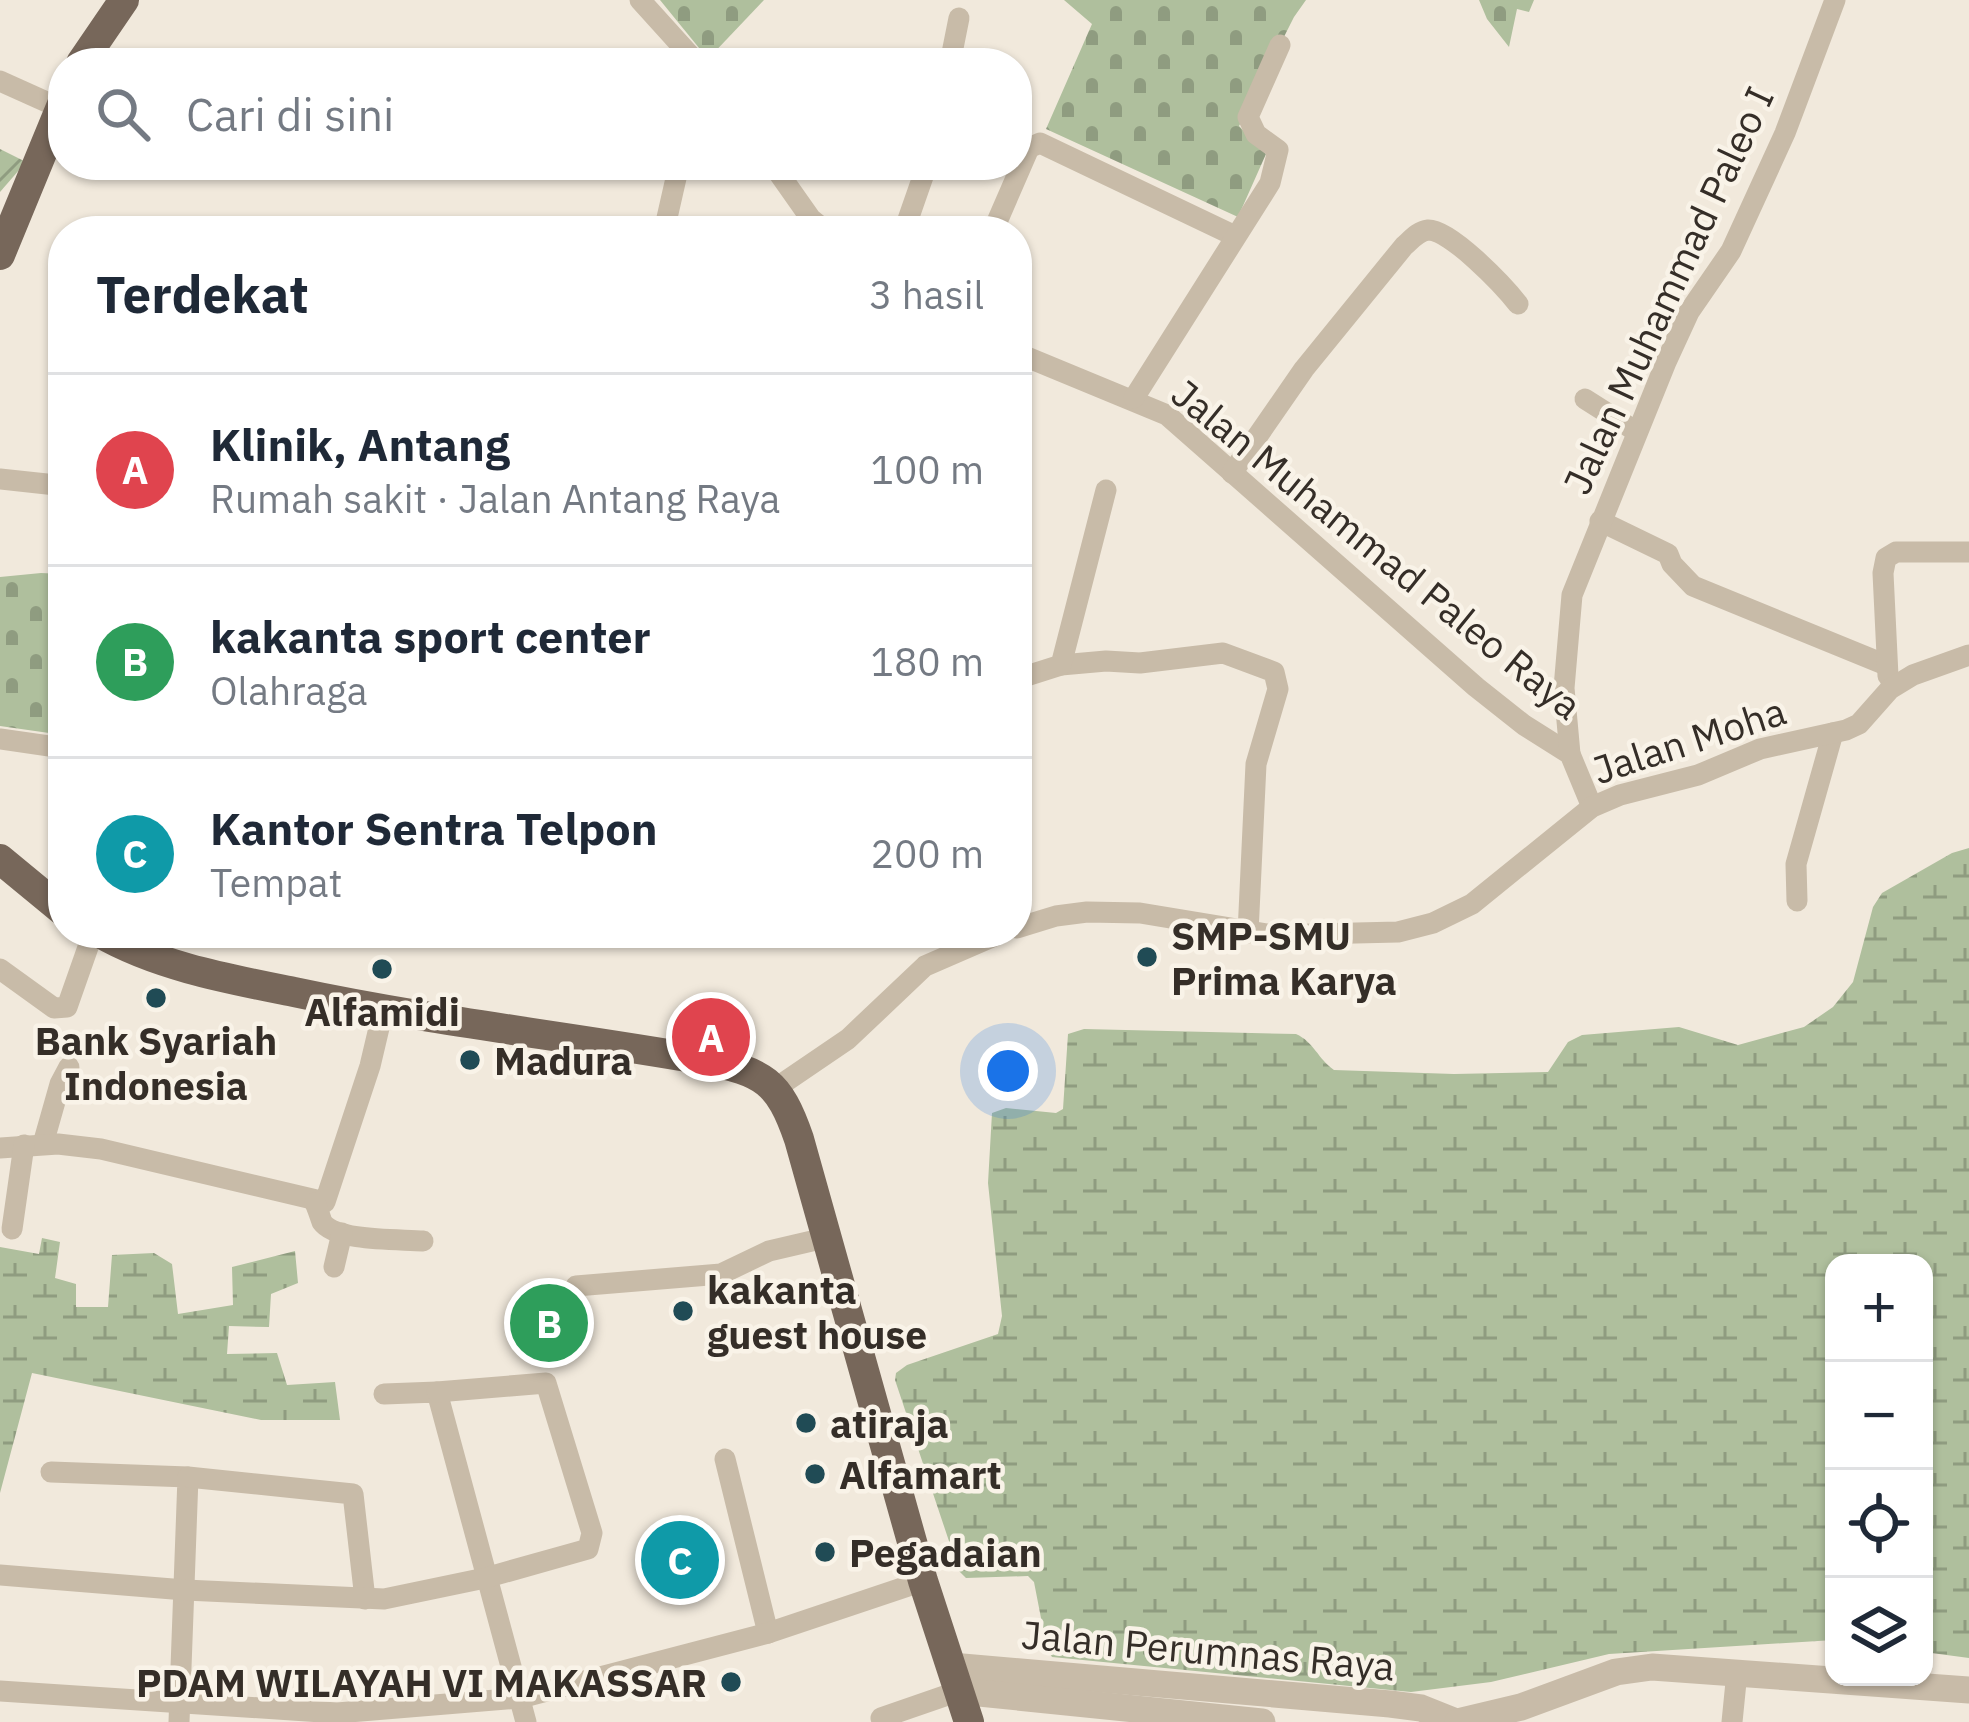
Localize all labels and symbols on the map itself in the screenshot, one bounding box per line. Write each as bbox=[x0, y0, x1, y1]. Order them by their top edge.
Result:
street label: Jalan Muhammad Paleo I bbox=[1551, 78, 1785, 502]
street label: Jalan Muhammad Paleo Raya bbox=[1162, 368, 1592, 730]
street label: Jalan Moha bbox=[1586, 685, 1792, 795]
place label: SMP-SMU Prima Karya bbox=[1171, 910, 1397, 1006]
marker: SMP-SMU Prima Karya bbox=[1134, 944, 1160, 970]
marker: Alfamidi bbox=[369, 956, 395, 982]
marker: Bank Syariah Indonesia bbox=[143, 985, 169, 1011]
place label: Alfamidi bbox=[304, 986, 460, 1037]
pin: A bbox=[672, 992, 750, 1082]
place label: Bank Syariah Indonesia bbox=[35, 1015, 277, 1111]
place label: Madura bbox=[494, 1035, 633, 1086]
your location bbox=[978, 1041, 1038, 1101]
marker: Madura bbox=[457, 1047, 483, 1073]
place label: kakanta guest house bbox=[707, 1264, 927, 1360]
pin: B bbox=[510, 1278, 588, 1368]
marker: kakanta guest house bbox=[670, 1298, 696, 1324]
place label: atiraja bbox=[830, 1398, 949, 1449]
marker: atiraja bbox=[793, 1410, 819, 1436]
place label: Alfamart bbox=[839, 1449, 1002, 1500]
marker: Alfamart bbox=[802, 1461, 828, 1487]
pin: C bbox=[641, 1515, 719, 1605]
place label: Pegadaian bbox=[849, 1527, 1042, 1578]
marker: Pegadaian bbox=[812, 1539, 838, 1565]
street label: Jalan Perumnas Raya bbox=[1019, 1608, 1397, 1692]
place label: PDAM WILAYAH VI MAKASSAR bbox=[136, 1657, 707, 1708]
marker: PDAM WILAYAH VI MAKASSAR bbox=[718, 1669, 744, 1695]

